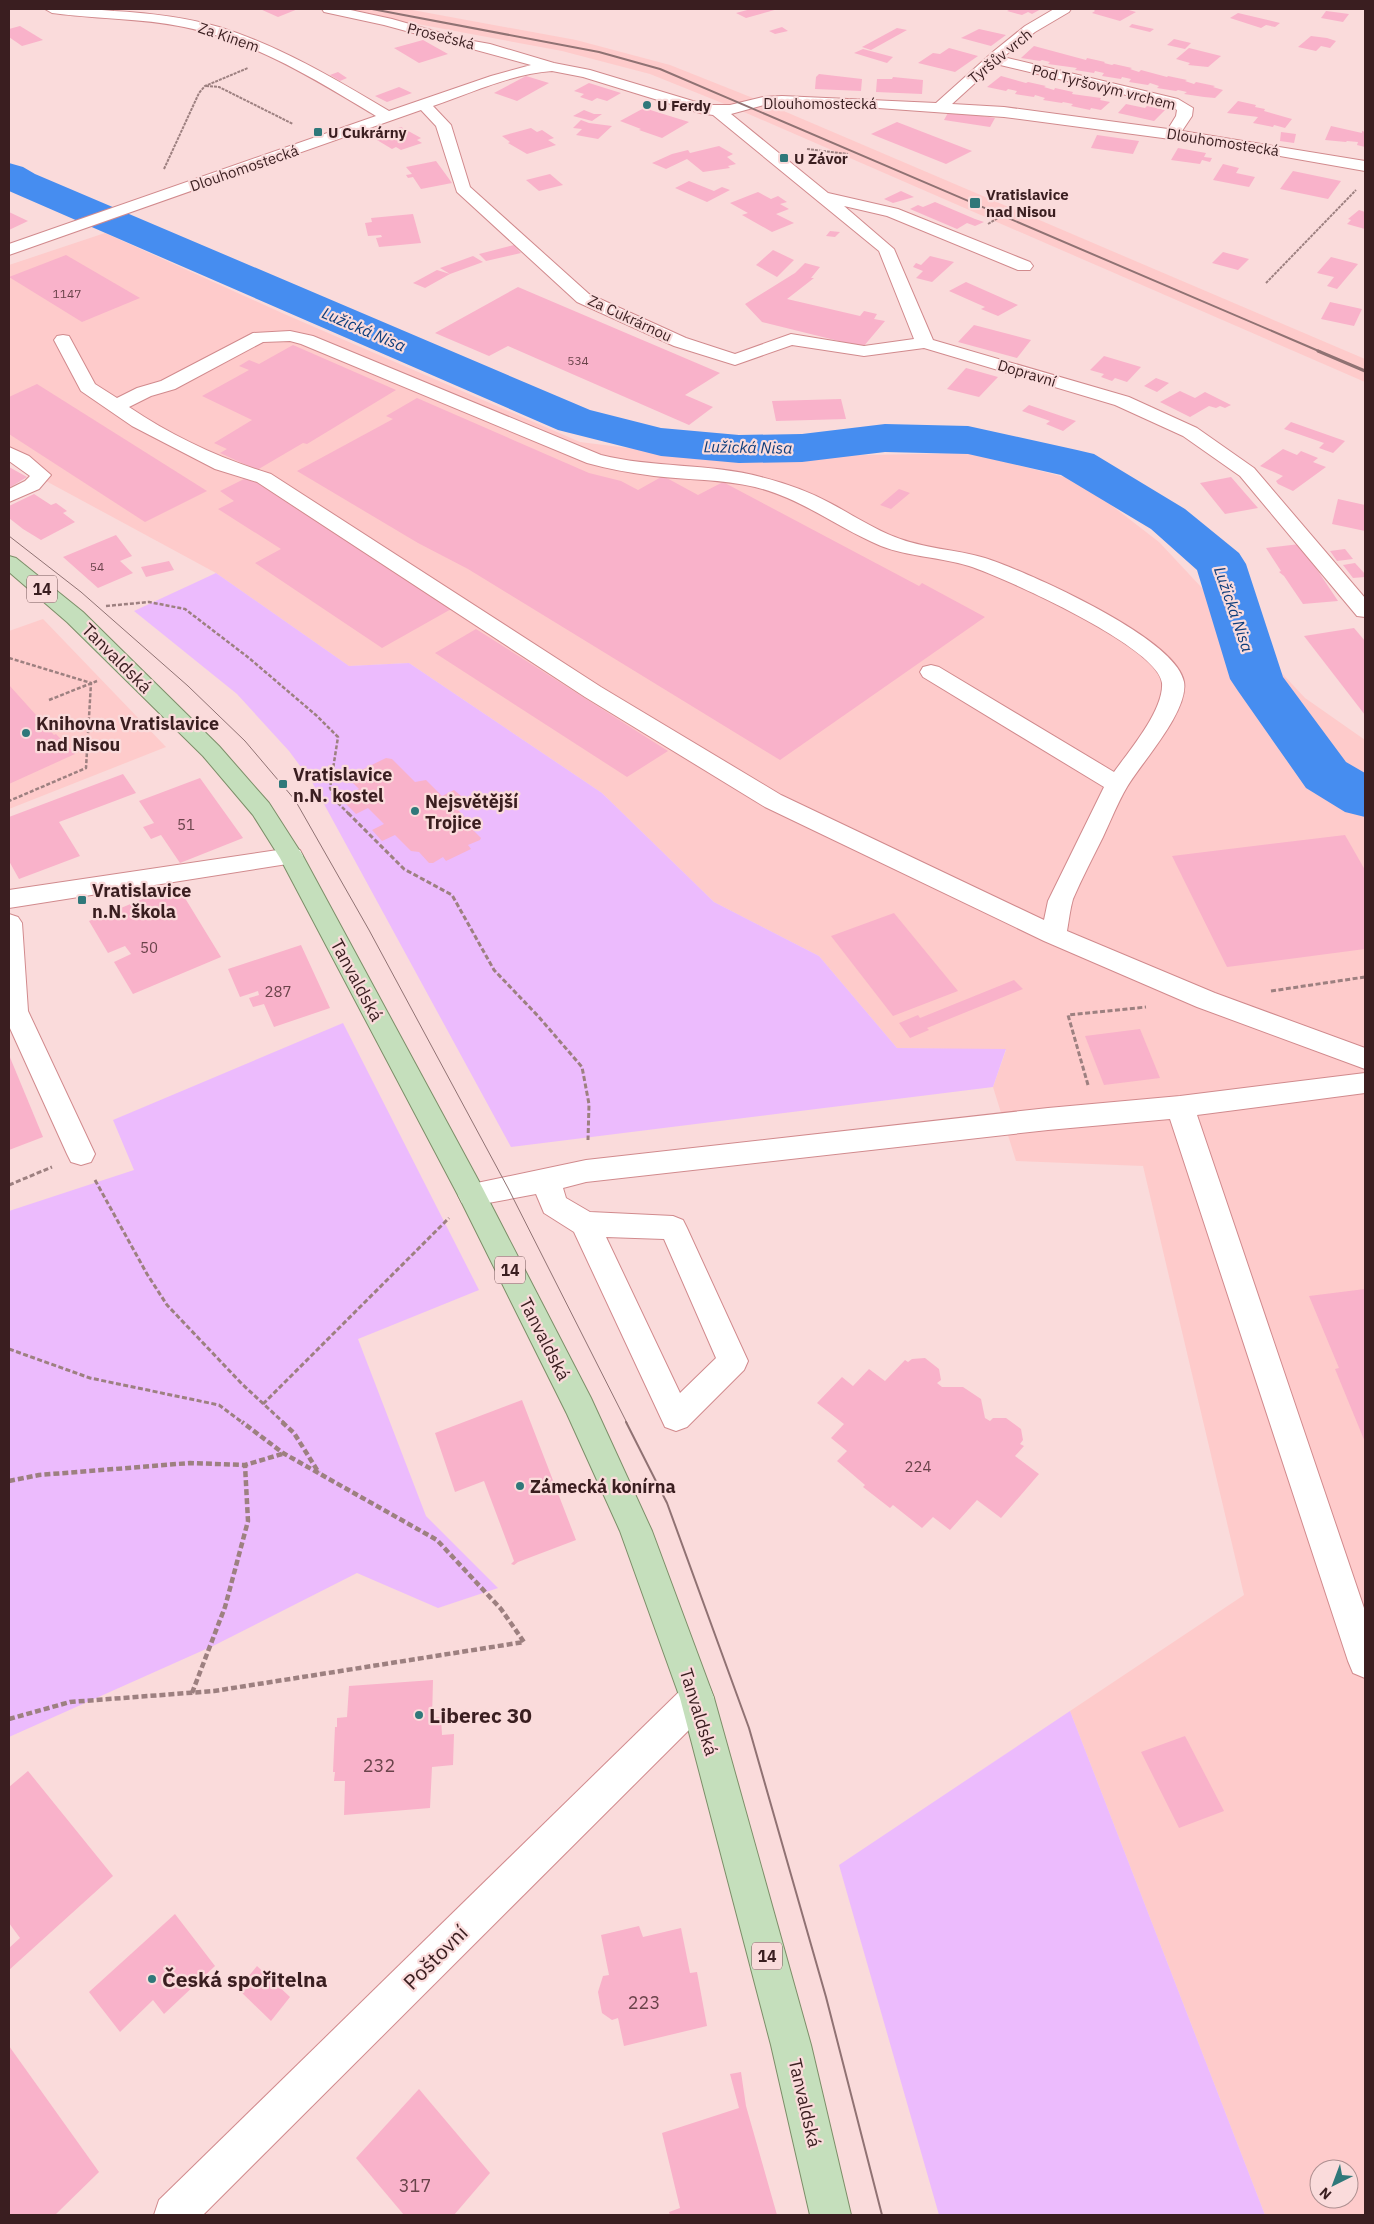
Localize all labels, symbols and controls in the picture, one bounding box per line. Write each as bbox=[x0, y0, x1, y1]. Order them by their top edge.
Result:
street label: Za Kinem bbox=[196, 18, 262, 56]
street label: Prosečská bbox=[405, 18, 477, 54]
street label: Tyršův vrch bbox=[964, 25, 1036, 87]
street label: Pod Tyršovým vrchem bbox=[1030, 60, 1178, 114]
street label: Dlouhomostecká bbox=[763, 94, 877, 113]
place label: U Ferdy bbox=[657, 96, 711, 115]
marker: U Ferdy bbox=[641, 99, 653, 111]
place label: U Cukrárny bbox=[328, 123, 407, 142]
street label: Dlouhomostecká bbox=[1165, 124, 1281, 160]
marker: U Cukrárny bbox=[312, 126, 324, 138]
street label: Dlouhomostecká bbox=[187, 141, 301, 195]
place label: U Závor bbox=[794, 149, 848, 168]
marker: U Závor bbox=[778, 152, 790, 164]
place label: Vratislavice nad Nisou bbox=[986, 185, 1069, 221]
marker: Vratislavice nad Nisou bbox=[968, 196, 982, 210]
house number: 1147 bbox=[53, 286, 81, 301]
street label: Za Cukrárnou bbox=[585, 290, 675, 346]
water label: Lužická Nisa bbox=[319, 302, 409, 356]
house number: 534 bbox=[567, 353, 589, 368]
street label: Dopravní bbox=[995, 355, 1059, 391]
water label: Lužická Nisa bbox=[703, 436, 793, 458]
house number: 54 bbox=[90, 559, 104, 574]
water label: Lužická Nisa bbox=[1210, 564, 1258, 654]
road number: 14 bbox=[27, 576, 57, 602]
street label: Tanvaldská bbox=[77, 618, 157, 698]
place label: Knihovna Vratislavice nad Nisou bbox=[36, 712, 219, 756]
marker: Knihovna Vratislavice nad Nisou bbox=[20, 727, 32, 739]
place label: Vratislavice n.N. kostel bbox=[293, 763, 392, 807]
marker: Vratislavice n.N. kostel bbox=[277, 778, 289, 790]
place label: Nejsvětější Trojice bbox=[425, 790, 519, 834]
marker: Nejsvětější Trojice bbox=[409, 805, 421, 817]
house number: 51 bbox=[177, 815, 195, 834]
place label: Vratislavice n.N. škola bbox=[92, 879, 191, 923]
marker: Vratislavice n.N. škola bbox=[76, 894, 88, 906]
street label: Tanvaldská bbox=[326, 935, 388, 1026]
house number: 50 bbox=[140, 938, 158, 957]
house number: 287 bbox=[264, 982, 292, 1001]
road number: 14 bbox=[495, 1256, 525, 1284]
street label: Tanvaldská bbox=[514, 1294, 576, 1385]
house number: 224 bbox=[904, 1457, 932, 1476]
place label: Zámecká konírna bbox=[530, 1475, 676, 1498]
marker: Zámecká konírna bbox=[514, 1480, 526, 1492]
street label: Tanvaldská bbox=[675, 1666, 723, 1759]
place label: Liberec 30 bbox=[429, 1701, 532, 1729]
marker: Liberec 30 bbox=[413, 1709, 425, 1721]
house number: 232 bbox=[363, 1754, 395, 1777]
street label: Poštovní bbox=[397, 1919, 473, 1995]
road number: 14 bbox=[752, 1942, 782, 1970]
place label: Česká spořitelna bbox=[162, 1965, 327, 1993]
marker: Česká spořitelna bbox=[146, 1973, 158, 1985]
house number: 223 bbox=[628, 1991, 660, 2014]
street label: Tanvaldská bbox=[784, 2056, 826, 2150]
north arrow bbox=[1309, 2159, 1359, 2209]
house number: 317 bbox=[399, 2174, 431, 2197]
text: N bbox=[1316, 2184, 1335, 2204]

